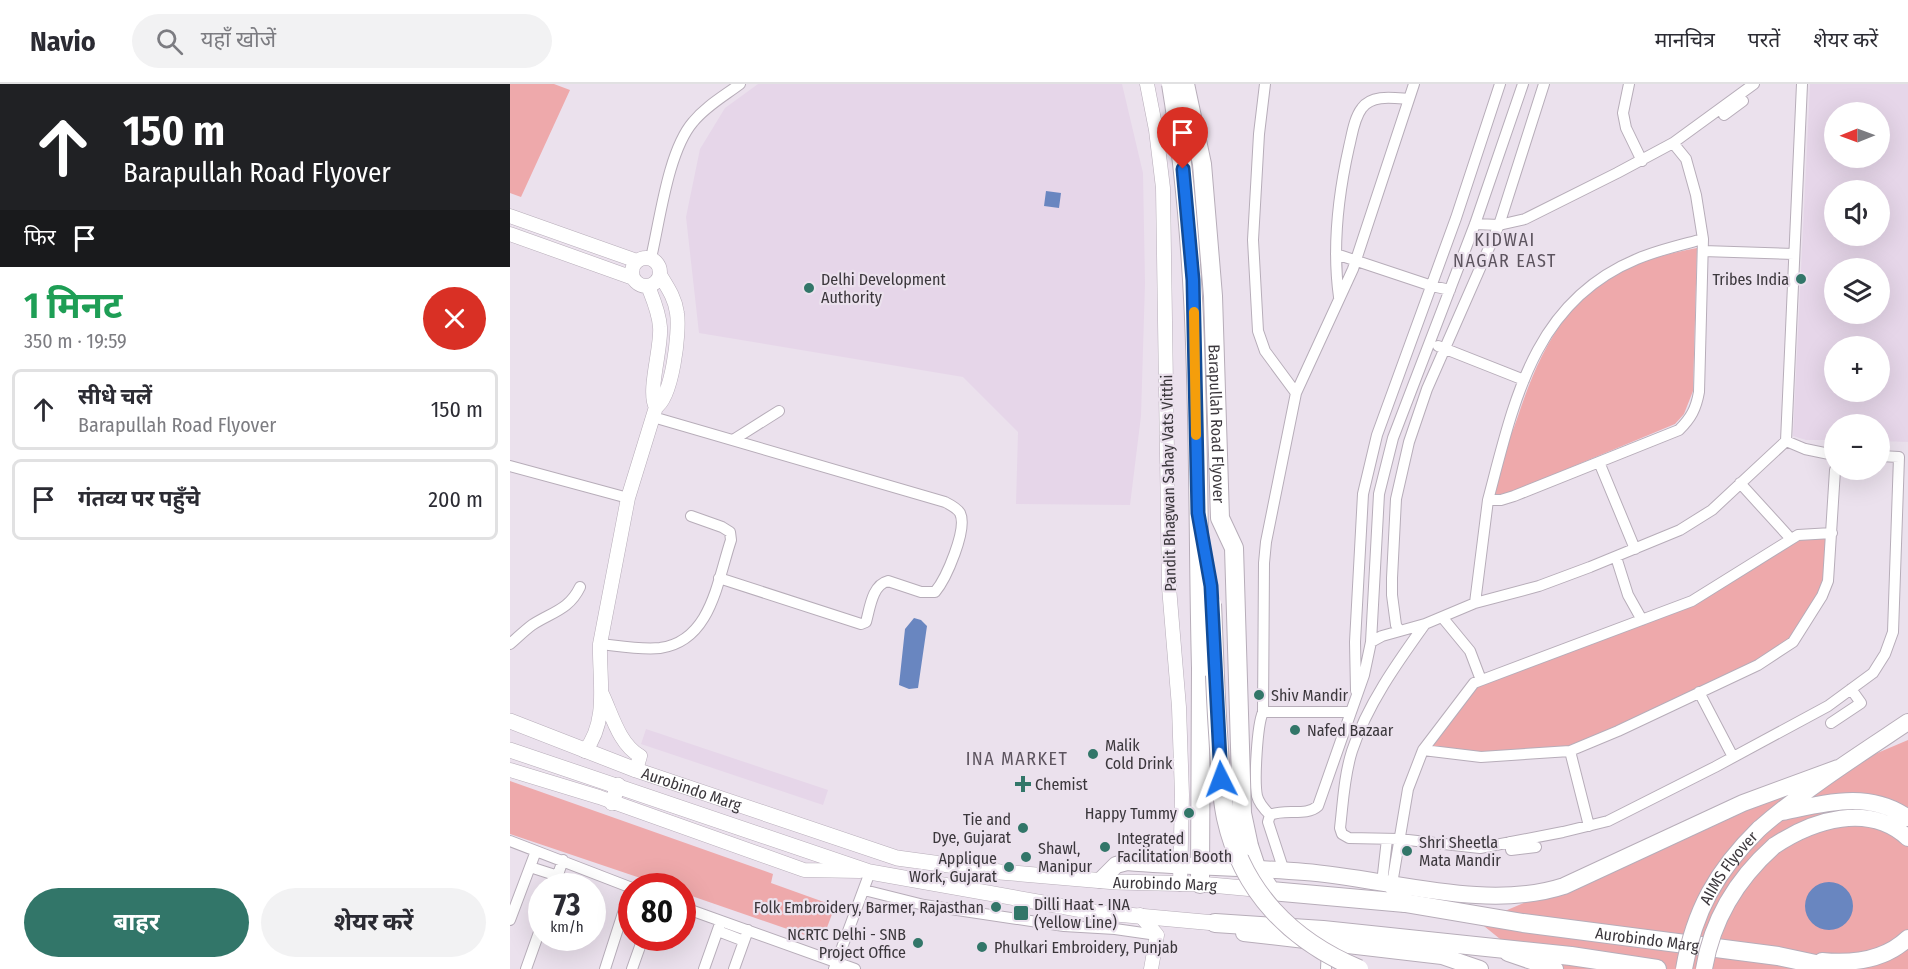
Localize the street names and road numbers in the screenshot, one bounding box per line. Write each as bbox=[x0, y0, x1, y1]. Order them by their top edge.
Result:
street label: Barapullah Road Flyover bbox=[1205, 344, 1229, 504]
street label: Pandit Bhagwan Sahay Vats Vitthi bbox=[1157, 374, 1180, 592]
street label: Aurobindo Marg bbox=[639, 764, 744, 815]
street label: AIIMS Flyover bbox=[1696, 827, 1762, 908]
street label: Aurobindo Marg bbox=[1113, 873, 1218, 896]
street label: Aurobindo Marg bbox=[1594, 923, 1701, 956]

